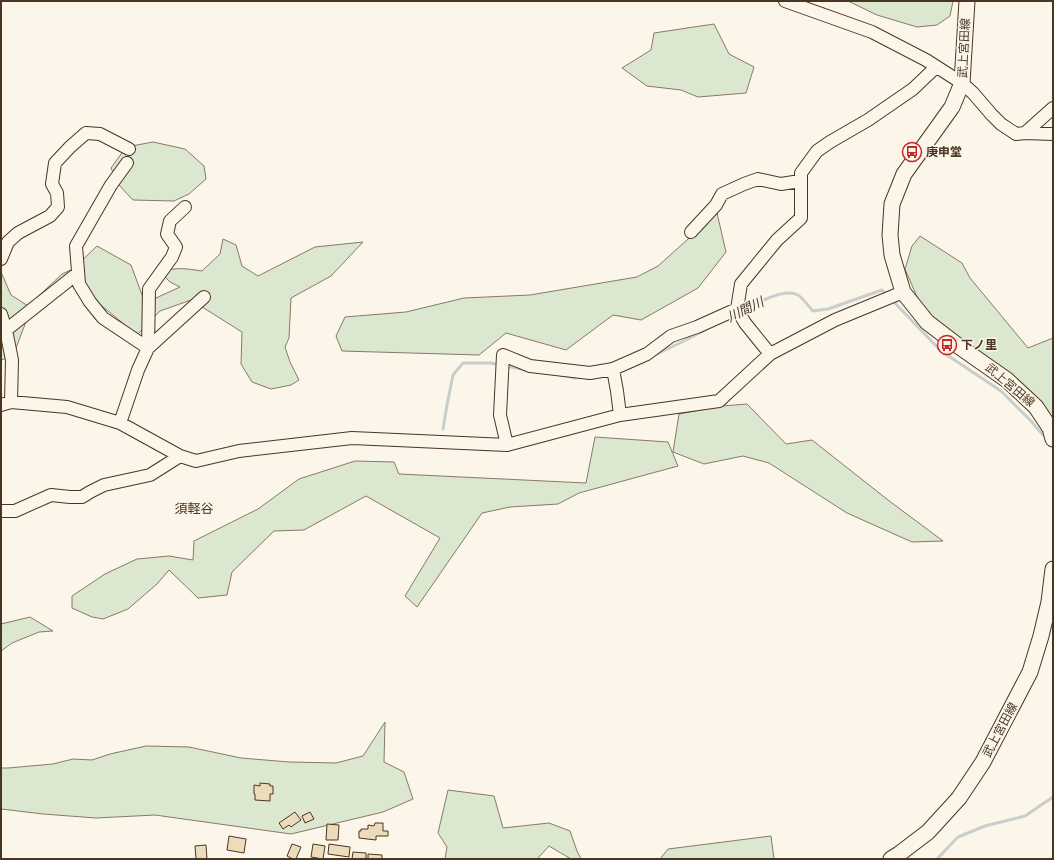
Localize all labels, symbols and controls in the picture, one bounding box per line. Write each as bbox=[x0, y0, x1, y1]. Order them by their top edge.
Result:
street label: 武上宮田線 bbox=[954, 18, 973, 78]
bus stop icon: 庚申堂 bbox=[901, 141, 923, 163]
place label: 庚申堂 bbox=[926, 144, 962, 159]
water label: 川間川 bbox=[724, 292, 768, 325]
bus stop icon: 下ノ里 bbox=[936, 334, 958, 356]
place label: 下ノ里 bbox=[961, 337, 997, 352]
street label: 武上宮田線 bbox=[983, 360, 1038, 410]
district label: 須軽谷 bbox=[174, 500, 214, 516]
street label: 武上宮田線 bbox=[979, 700, 1020, 760]

